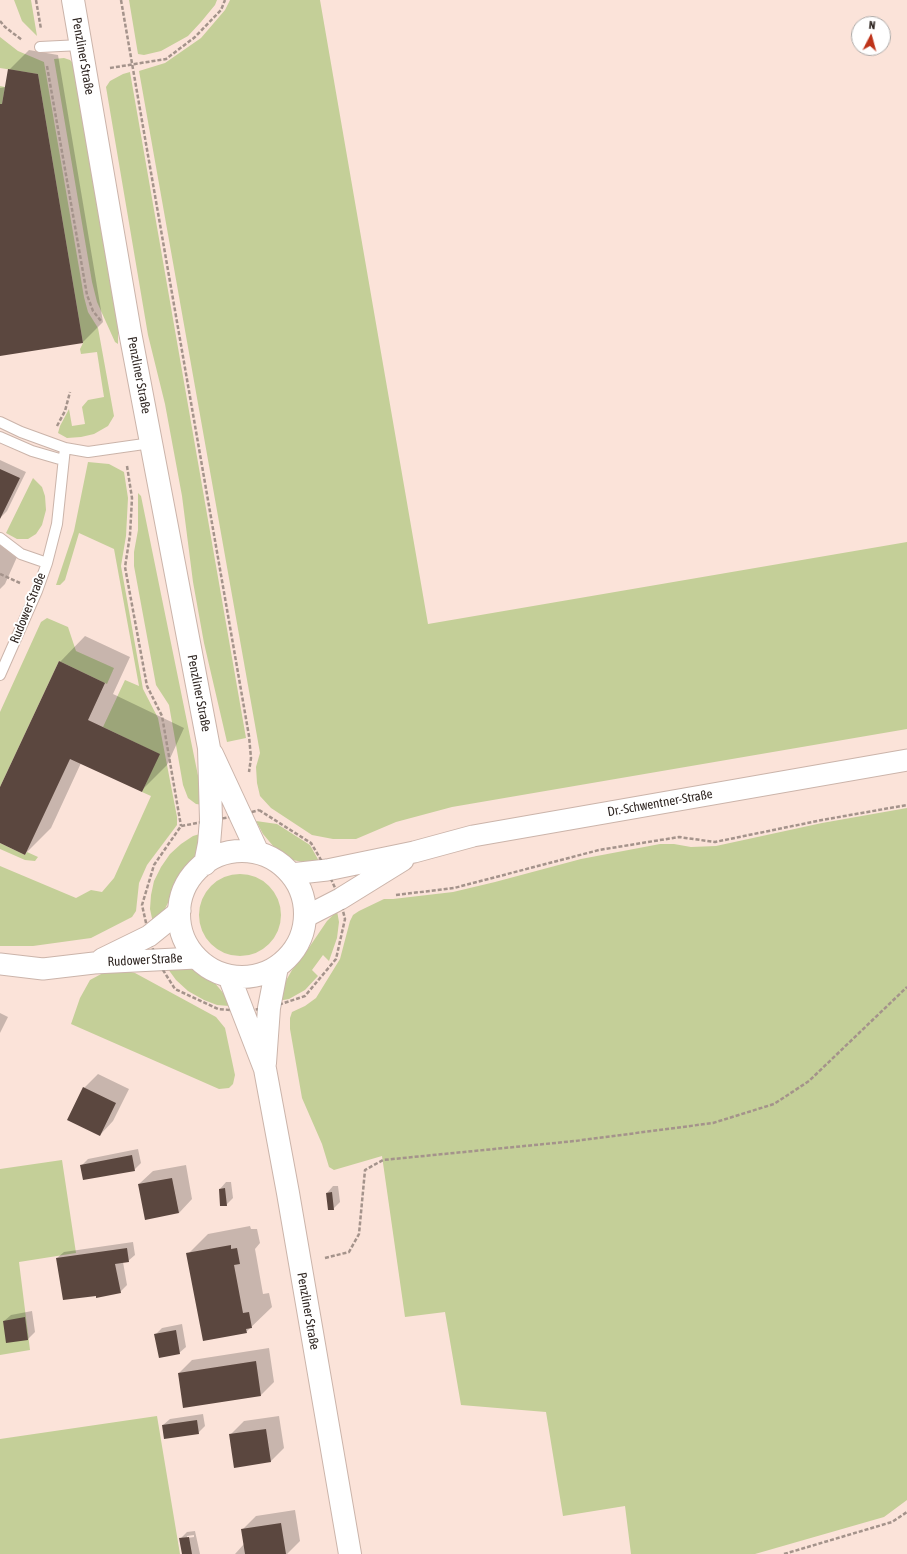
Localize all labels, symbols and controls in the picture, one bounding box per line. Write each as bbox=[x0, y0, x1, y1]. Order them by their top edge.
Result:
street label: Penzliner Straße bbox=[69, 16, 97, 96]
north arrow bbox=[851, 16, 891, 56]
text: N bbox=[868, 19, 876, 31]
street label: Penzliner Straße bbox=[124, 335, 154, 415]
street label: Rudower Straße bbox=[7, 570, 49, 646]
street label: Penzliner Straße bbox=[184, 653, 214, 733]
street label: Dr.-Schwentner-Straße bbox=[606, 786, 714, 820]
street label: Rudower Straße bbox=[107, 950, 183, 970]
street label: Penzliner Straße bbox=[294, 1271, 322, 1351]

